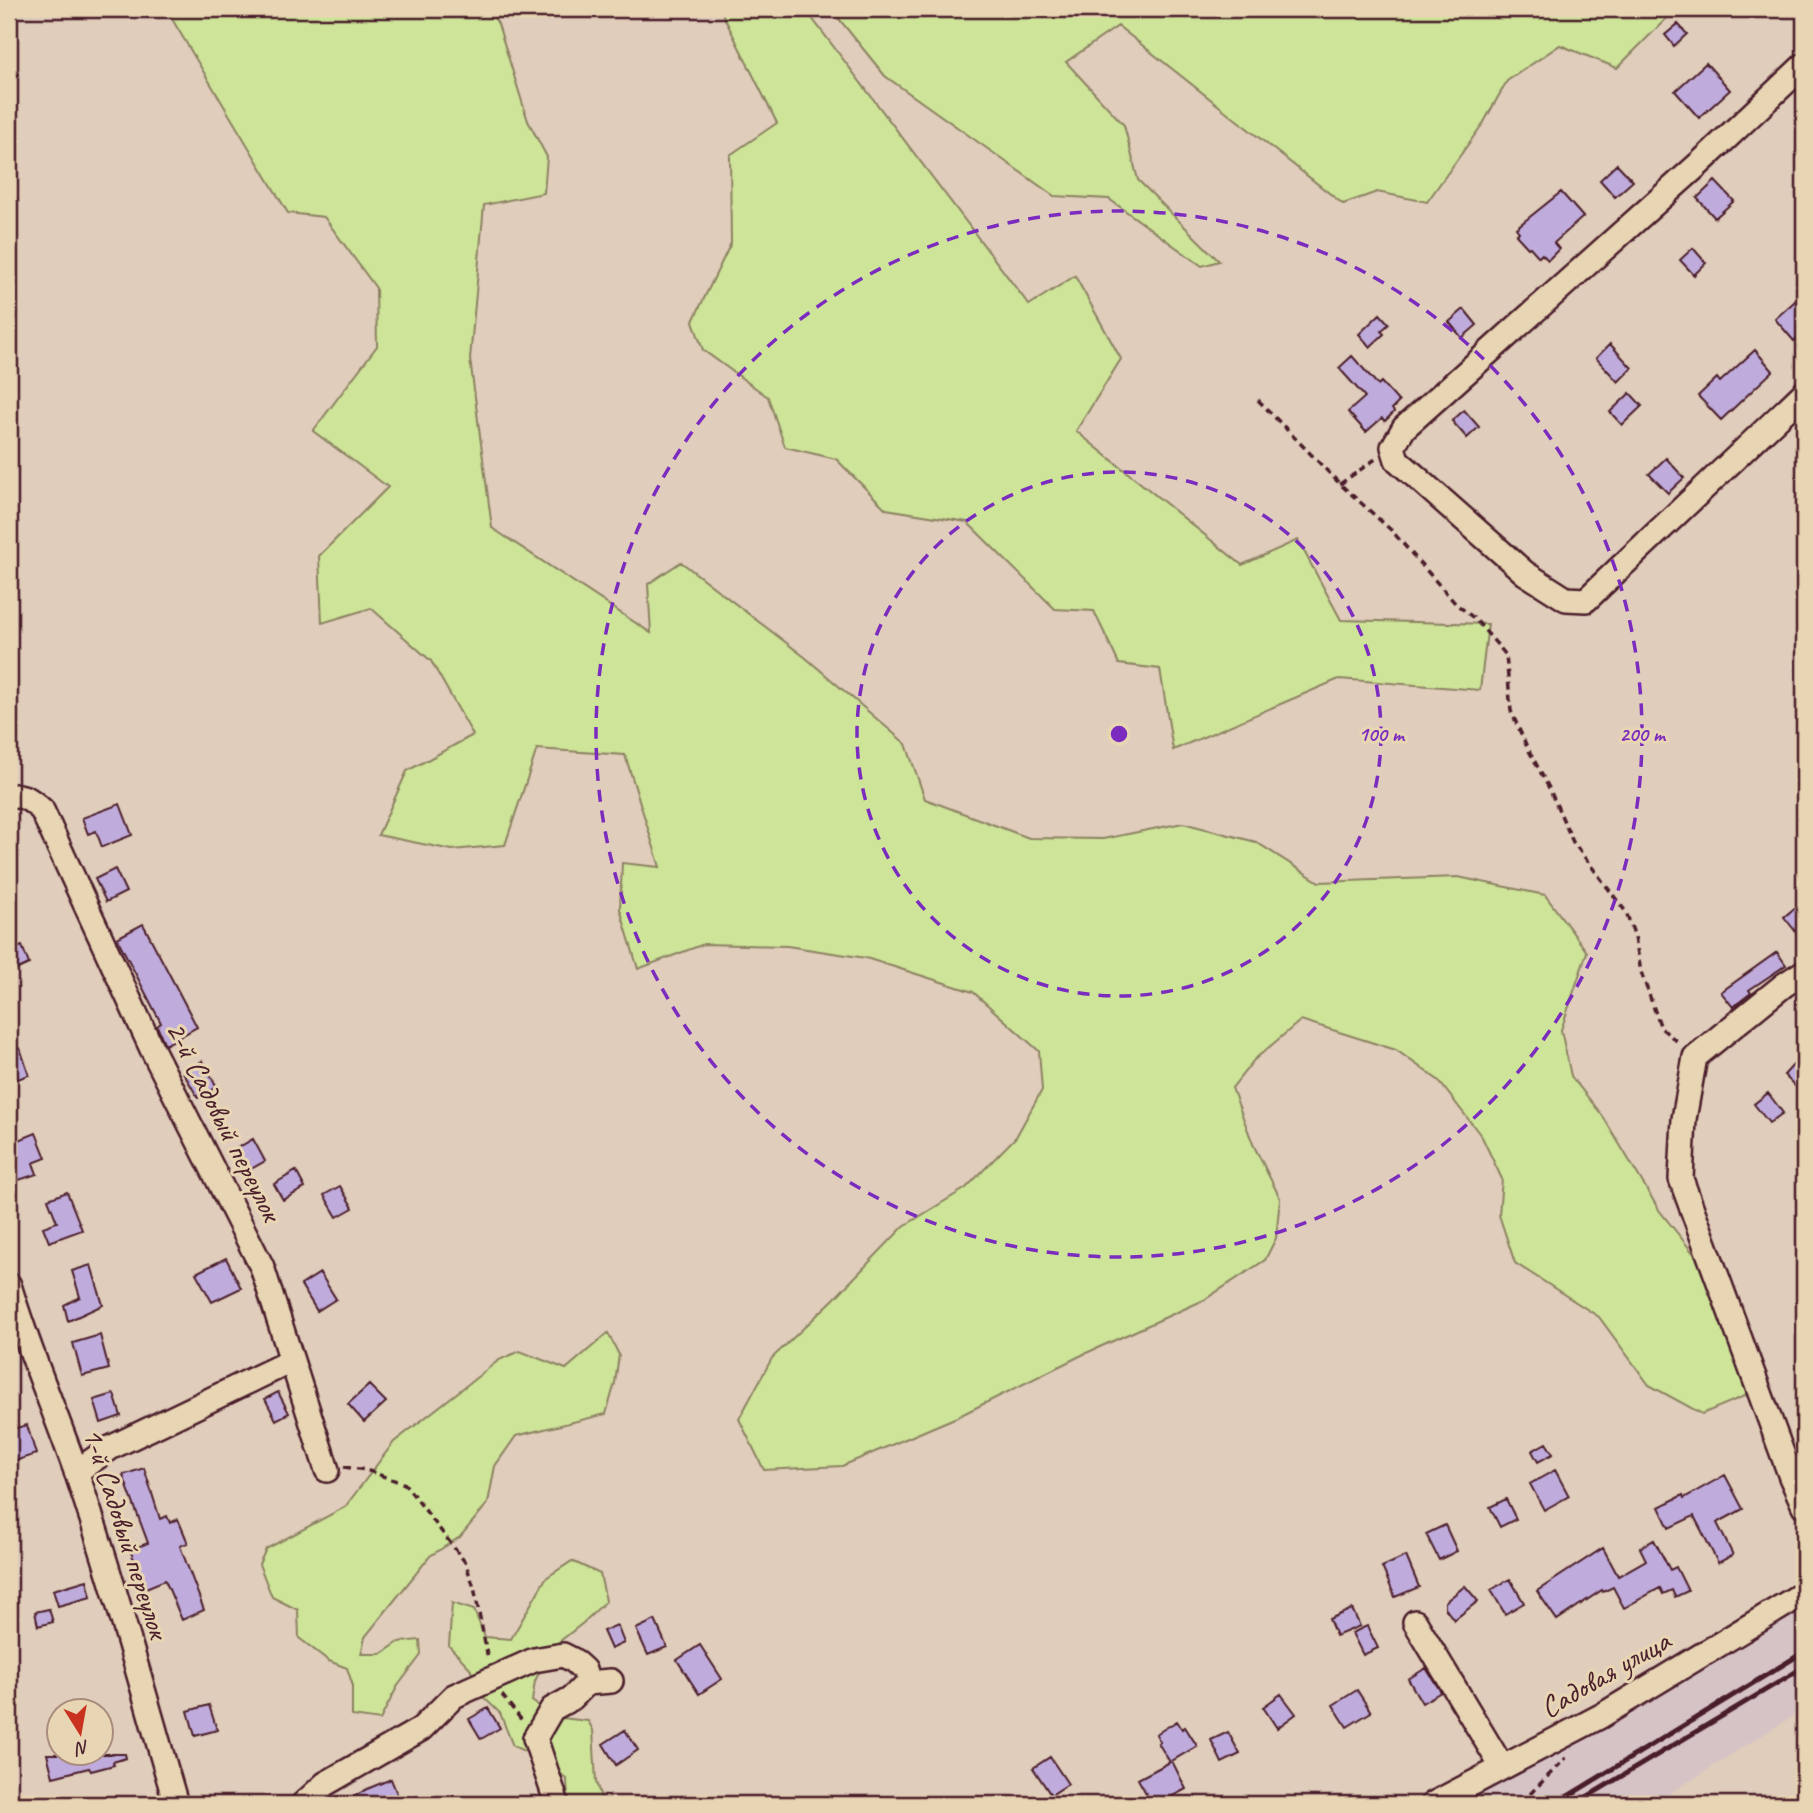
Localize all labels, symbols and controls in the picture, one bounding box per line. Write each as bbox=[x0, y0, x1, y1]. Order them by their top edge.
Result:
text: 100 m bbox=[1358, 721, 1406, 747]
text: 200 m bbox=[1619, 721, 1667, 747]
centre of rings bbox=[1107, 722, 1131, 746]
street label: 2-й Садовый переулок bbox=[157, 1015, 292, 1230]
street label: 1-й Садовый переулок bbox=[74, 1423, 179, 1646]
street label: Садовая улица bbox=[1533, 1621, 1678, 1726]
north arrow bbox=[46, 1698, 116, 1768]
text: N bbox=[72, 1735, 91, 1761]

